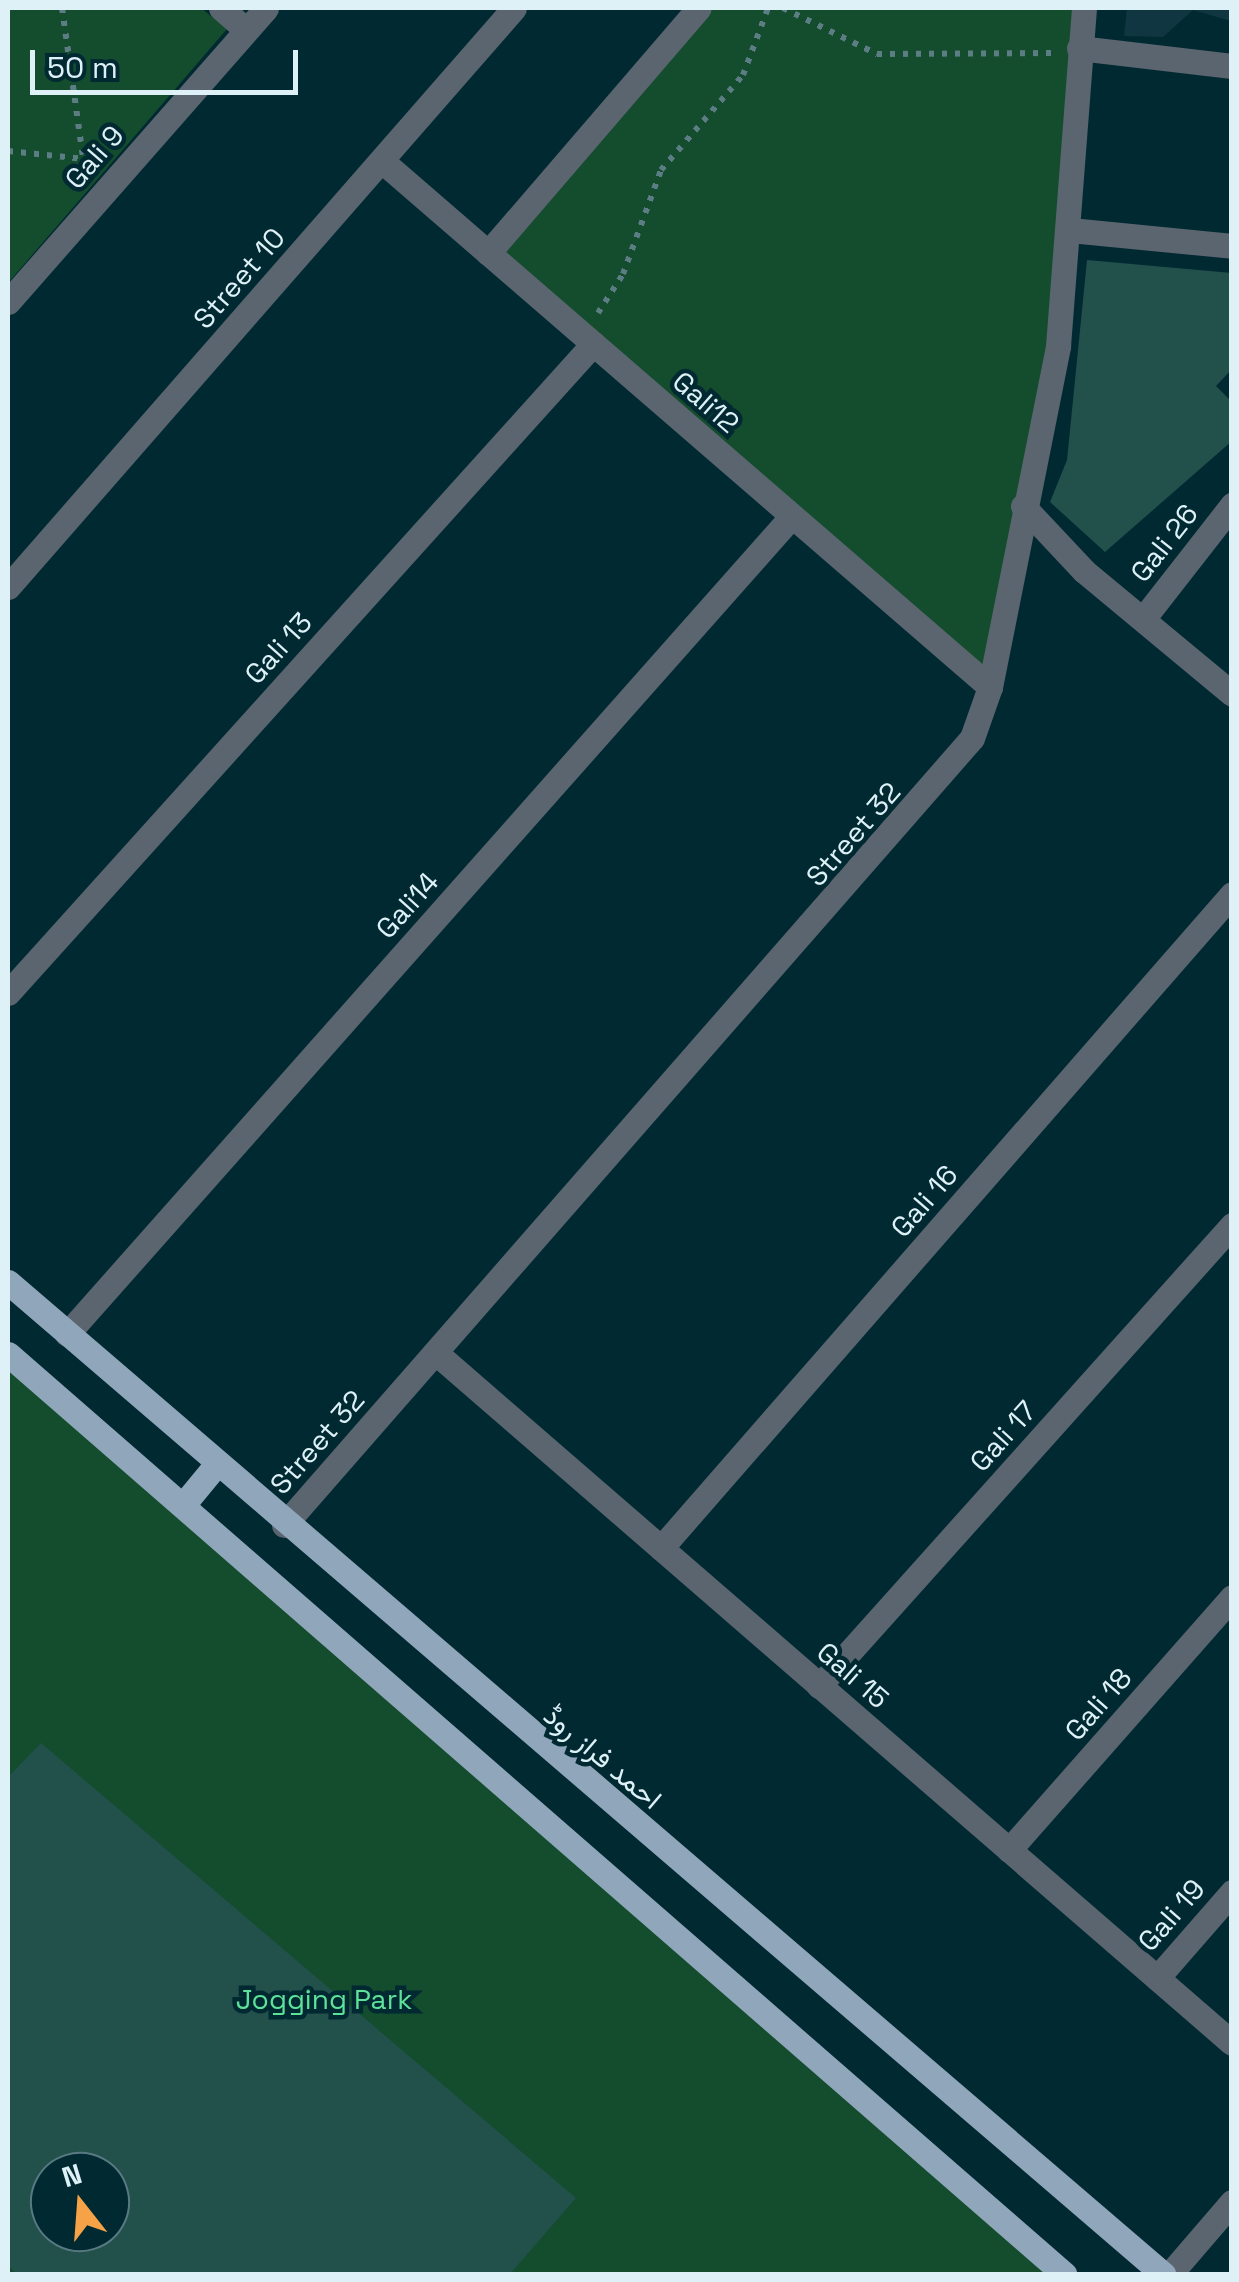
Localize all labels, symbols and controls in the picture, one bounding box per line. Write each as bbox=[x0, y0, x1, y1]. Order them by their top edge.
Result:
scale bar bbox=[35, 30, 302, 92]
text: 50 m bbox=[47, 48, 118, 87]
street label: Gali 9 bbox=[57, 119, 131, 195]
street label: Street 10 bbox=[186, 221, 292, 335]
street label: Gali12 bbox=[666, 364, 746, 440]
street label: Gali 26 bbox=[1123, 497, 1205, 589]
street label: Gali 13 bbox=[237, 606, 319, 690]
street label: Street 32 bbox=[799, 775, 907, 893]
street label: Gali14 bbox=[369, 865, 445, 945]
street label: Gali 16 bbox=[884, 1158, 964, 1244]
street label: Street 32 bbox=[263, 1383, 371, 1501]
street label: Gali 17 bbox=[963, 1394, 1043, 1478]
street label: Gali 15 bbox=[810, 1635, 896, 1715]
street label: Gali 18 bbox=[1058, 1661, 1138, 1747]
street label: احمد فراز روڈ bbox=[537, 1698, 669, 1816]
street label: Gali 19 bbox=[1131, 1872, 1211, 1958]
park label: Jogging Park bbox=[236, 1982, 412, 2016]
north arrow bbox=[30, 2152, 130, 2252]
text: N bbox=[58, 2155, 86, 2195]

